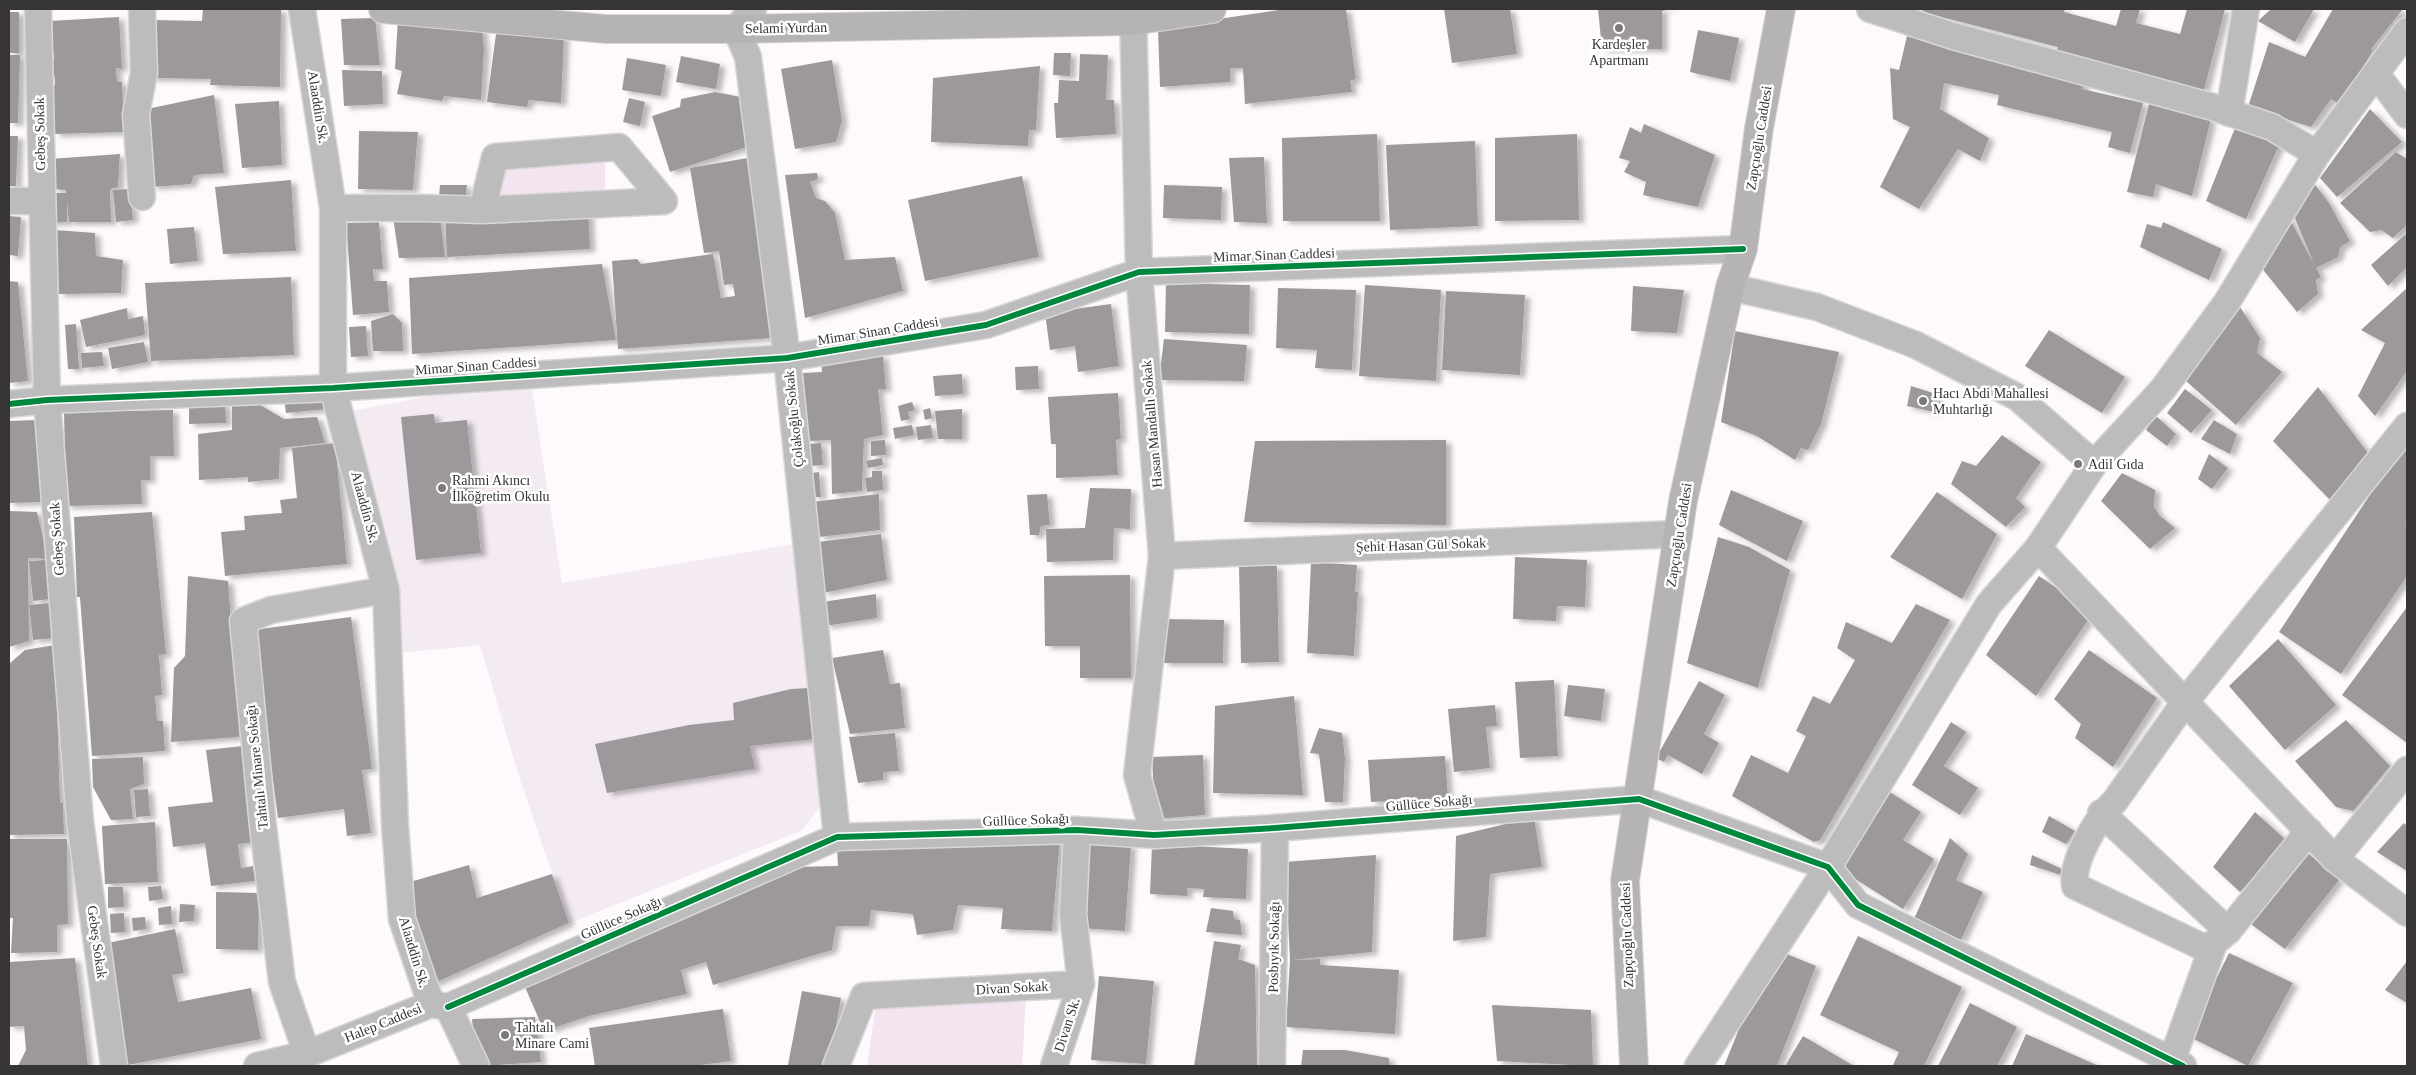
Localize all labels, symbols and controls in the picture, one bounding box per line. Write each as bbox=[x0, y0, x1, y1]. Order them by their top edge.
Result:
street label: Selami Yurdan bbox=[745, 20, 827, 36]
marker: Kardeşler Apartmanı bbox=[1613, 22, 1625, 34]
place label: Kardeşler Apartmanı bbox=[1589, 37, 1649, 68]
street label: Alaaddin Sk. bbox=[305, 70, 331, 144]
street label: Zapçıoğlu Caddesi bbox=[1743, 85, 1775, 191]
street label: Gebeş Sokak bbox=[32, 97, 48, 171]
street label: Mimar Sinan Caddesi bbox=[1213, 245, 1335, 265]
street label: Mimar Sinan Caddesi bbox=[817, 314, 940, 348]
street label: Mimar Sinan Caddesi bbox=[415, 354, 538, 378]
street label: Hasan Mandallı Sokak bbox=[1139, 360, 1165, 488]
street label: Çolakoğlu Sokak bbox=[781, 370, 807, 468]
place label: Hacı Abdi Mahallesi Muhtarlığı bbox=[1933, 386, 2049, 417]
marker: Hacı Abdi Mahallesi Muhtarlığı bbox=[1917, 395, 1929, 407]
place label: Adil Gıda bbox=[2088, 457, 2144, 472]
marker: Adil Gıda bbox=[2072, 458, 2084, 470]
street label: Alaaddin Sk. bbox=[348, 470, 382, 544]
place label: Rahmi Akıncı İlköğretim Okulu bbox=[452, 473, 550, 504]
marker: Rahmi Akıncı İlköğretim Okulu bbox=[436, 482, 448, 494]
street label: Zapçıoğlu Caddesi bbox=[1663, 482, 1695, 588]
street label: Gebeş Sokak bbox=[47, 502, 67, 576]
street label: Şehit Hasan Gül Sokak bbox=[1356, 535, 1486, 555]
street label: Tahtalı Minare Sokağı bbox=[243, 704, 271, 830]
street label: Güllüce Sokağı bbox=[1385, 792, 1473, 814]
street label: Güllüce Sokağı bbox=[982, 811, 1070, 829]
street label: Zapçıoğlu Caddesi bbox=[1618, 882, 1636, 988]
street label: Güllüce Sokağı bbox=[578, 893, 664, 942]
street label: Posbıyık Sokağı bbox=[1266, 901, 1282, 993]
street label: Gebeş Sokak bbox=[84, 905, 110, 979]
street label: Alaaddin Sk. bbox=[396, 915, 432, 989]
street label: Divan Sokak bbox=[975, 979, 1049, 997]
street label: Divan Sk. bbox=[1051, 996, 1083, 1054]
street label: Halep Caddesi bbox=[342, 1001, 424, 1045]
place label: Tahtalı Minare Cami bbox=[515, 1020, 589, 1051]
marker: Tahtalı Minare Cami bbox=[499, 1029, 511, 1041]

